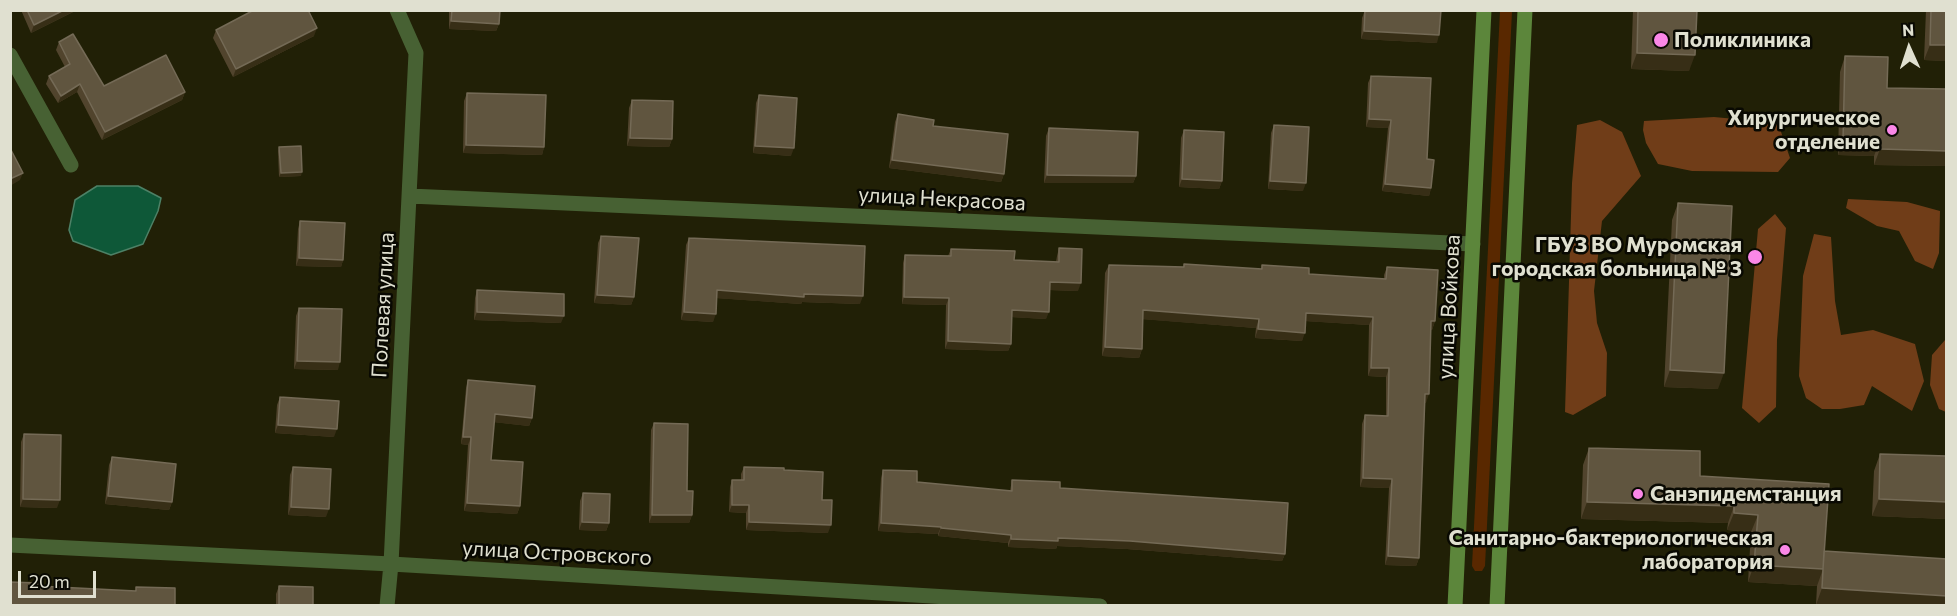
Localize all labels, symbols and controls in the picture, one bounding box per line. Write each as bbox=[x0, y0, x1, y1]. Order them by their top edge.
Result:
north arrow bbox=[1879, 18, 1939, 78]
text: N bbox=[1902, 20, 1915, 39]
place label: Поликлиника bbox=[1674, 27, 1811, 53]
marker: Поликлиника bbox=[1652, 31, 1670, 49]
place label: Хирургическое отделение bbox=[1728, 105, 1880, 155]
marker: Хирургическое отделение bbox=[1885, 123, 1899, 137]
street label: улица Некрасова bbox=[858, 182, 1026, 216]
street label: Полевая улица bbox=[367, 232, 399, 378]
place label: ГБУЗ ВО Муромская городская больница № 3 bbox=[1492, 232, 1742, 282]
street label: улица Войкова bbox=[1433, 234, 1465, 380]
marker: ГБУЗ ВО Муромская городская больница № 3 bbox=[1746, 248, 1764, 266]
place label: Cанэпидемстанция bbox=[1650, 481, 1842, 507]
marker: Cанэпидемстанция bbox=[1631, 487, 1645, 501]
place label: Санитарно-бактериологическая лаборатория bbox=[1449, 525, 1773, 575]
street label: улица Островского bbox=[461, 535, 653, 571]
marker: Санитарно-бактериологическая лаборатория bbox=[1778, 543, 1792, 557]
scale bar bbox=[21, 559, 99, 597]
text: 20 m bbox=[29, 570, 70, 592]

